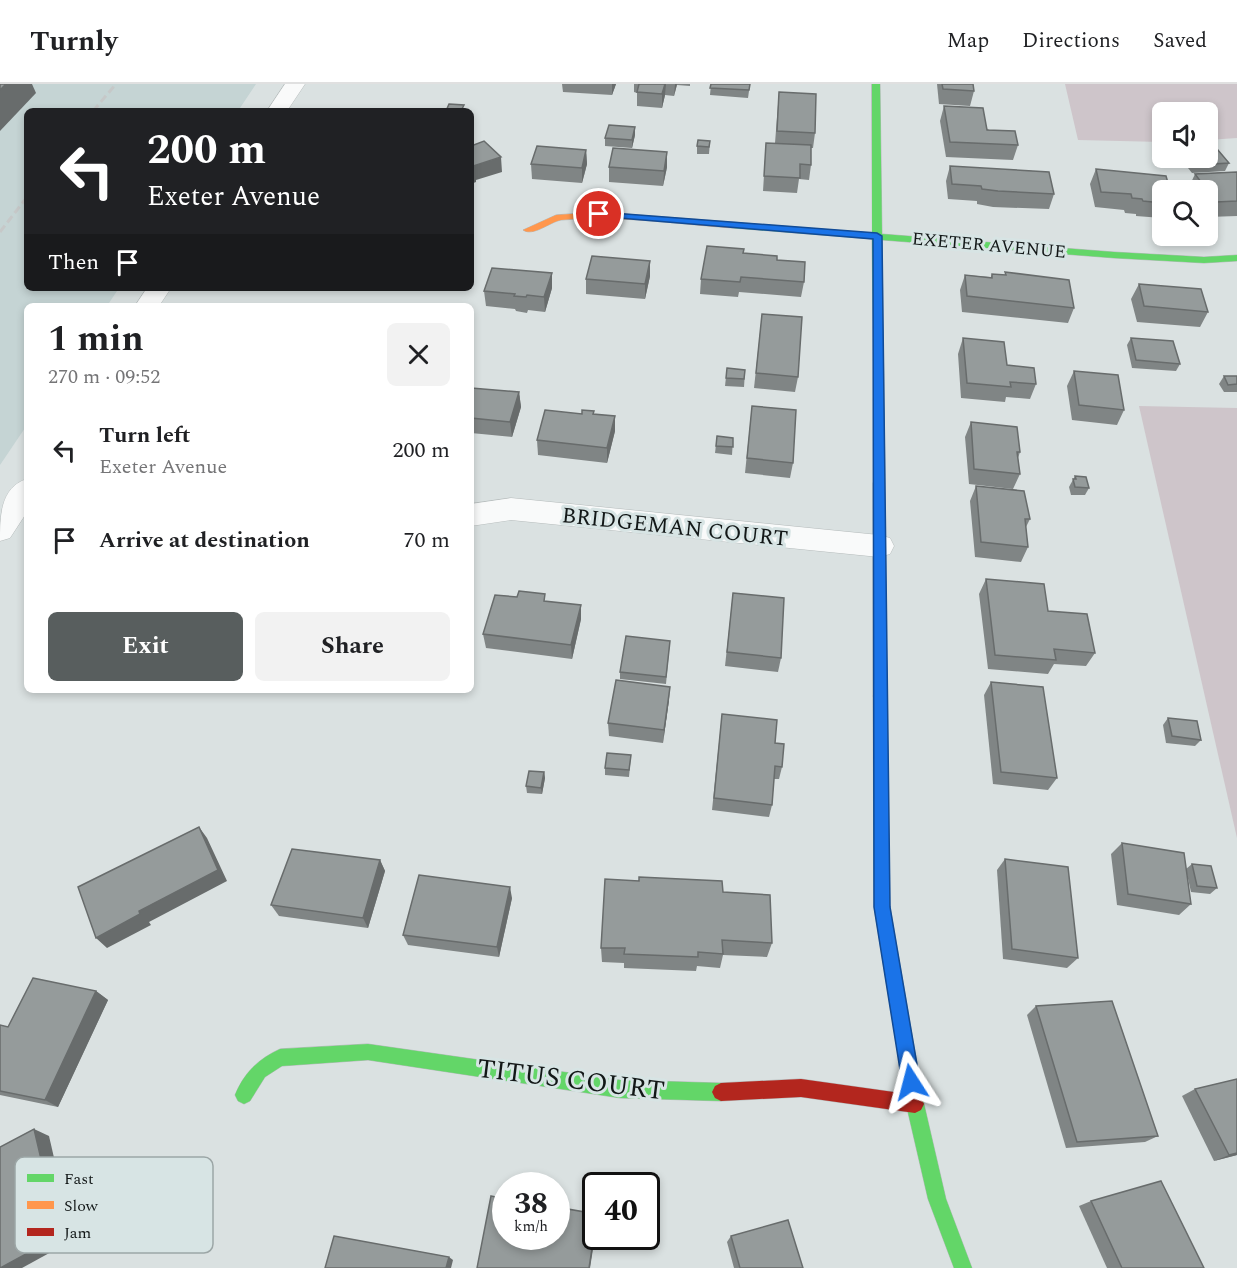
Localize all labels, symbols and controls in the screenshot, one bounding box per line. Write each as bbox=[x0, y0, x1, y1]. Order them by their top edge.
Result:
text: Turnly bbox=[30, 20, 118, 63]
text: Map bbox=[947, 25, 989, 57]
text: Directions bbox=[1022, 25, 1120, 57]
text: Saved bbox=[1153, 25, 1207, 57]
map controls bbox=[1152, 102, 1218, 246]
button: sound bbox=[1152, 102, 1218, 168]
text: 200 m bbox=[147, 119, 266, 182]
icon: left bbox=[48, 132, 126, 210]
text: Exeter Avenue bbox=[147, 176, 320, 218]
button: search bbox=[1152, 180, 1218, 246]
pin bbox=[573, 188, 624, 239]
icon: arrive bbox=[582, 197, 615, 230]
street label: EXETER AVENUE bbox=[911, 225, 1067, 266]
text: Then bbox=[48, 246, 99, 279]
icon: arrive bbox=[111, 246, 144, 279]
text: 1 min bbox=[48, 312, 144, 367]
button: close bbox=[387, 323, 450, 386]
text: 270 m · 09:52 bbox=[48, 362, 160, 392]
text: Turn left bbox=[99, 419, 191, 452]
icon: left bbox=[48, 434, 81, 467]
text: 200 m bbox=[393, 434, 450, 467]
text: Exeter Avenue bbox=[99, 452, 227, 482]
street label: BRIDGEMAN COURT bbox=[560, 499, 790, 556]
icon: arrive bbox=[48, 524, 81, 557]
text: Arrive at destination bbox=[99, 524, 310, 557]
text: 70 m bbox=[404, 524, 450, 557]
button: Exit bbox=[48, 612, 243, 681]
button: Share bbox=[255, 612, 450, 681]
street label: TITUS COURT bbox=[475, 1048, 667, 1112]
position arrow bbox=[879, 1050, 943, 1114]
legend bbox=[15, 1157, 213, 1253]
text: Fast bbox=[64, 1167, 94, 1191]
speed limit sign: 40 bbox=[582, 1172, 660, 1250]
text: 38 bbox=[514, 1181, 548, 1227]
text: Slow bbox=[64, 1194, 99, 1218]
text: km/h bbox=[514, 1215, 548, 1238]
text: Jam bbox=[64, 1221, 92, 1245]

